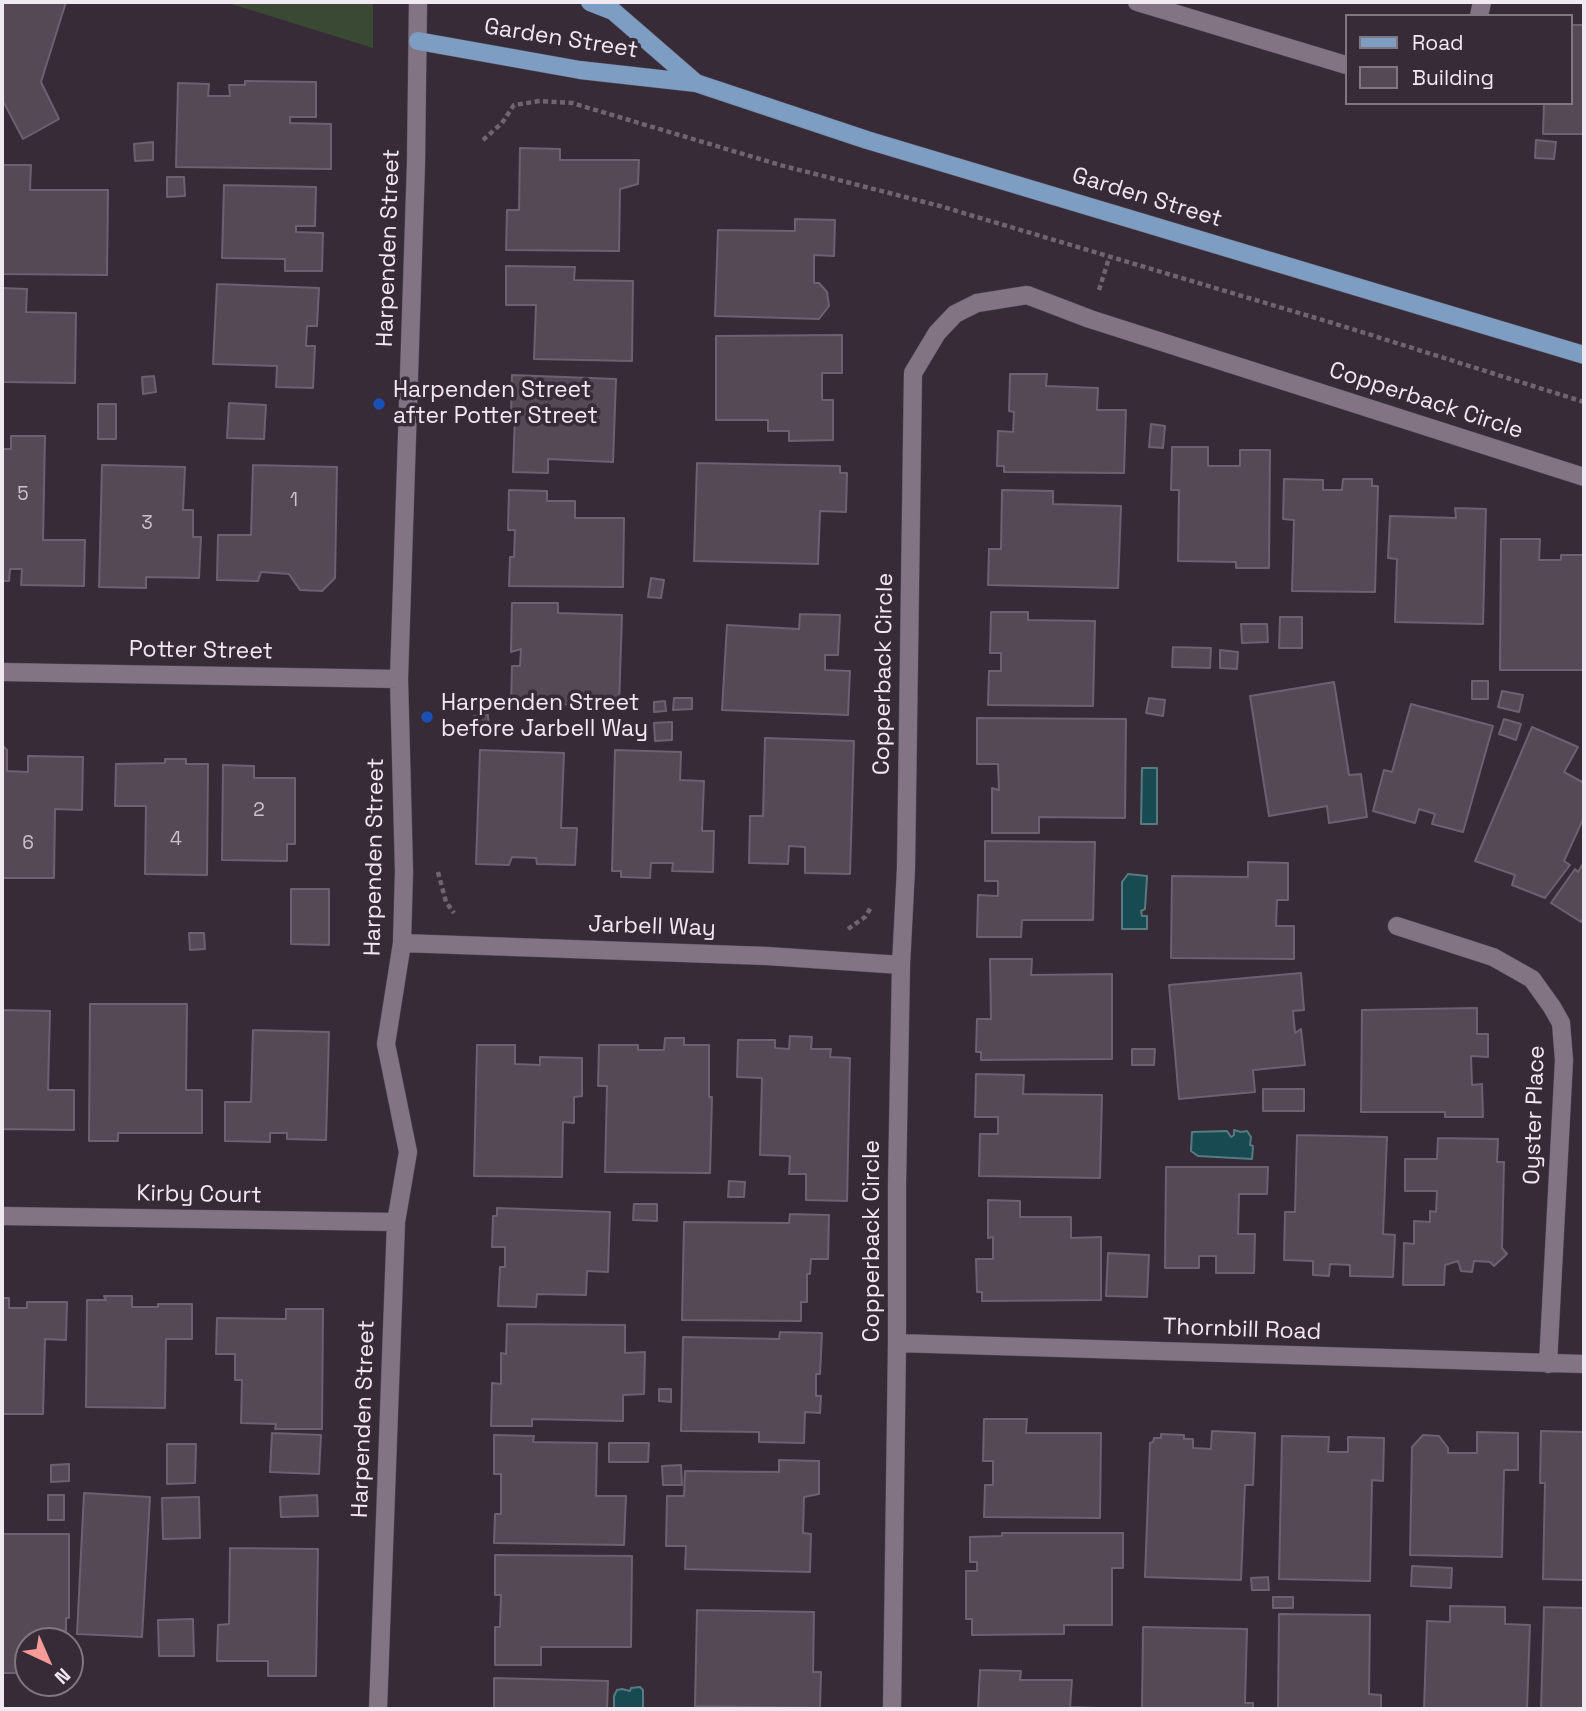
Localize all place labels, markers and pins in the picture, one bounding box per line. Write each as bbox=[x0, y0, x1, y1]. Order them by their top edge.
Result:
place label: Harpenden Street after Potter Street bbox=[393, 377, 598, 431]
marker: Harpenden Street after Potter Street bbox=[371, 396, 387, 412]
place label: Harpenden Street before Jarbell Way bbox=[441, 690, 648, 744]
marker: Harpenden Street before Jarbell Way bbox=[419, 709, 435, 725]

